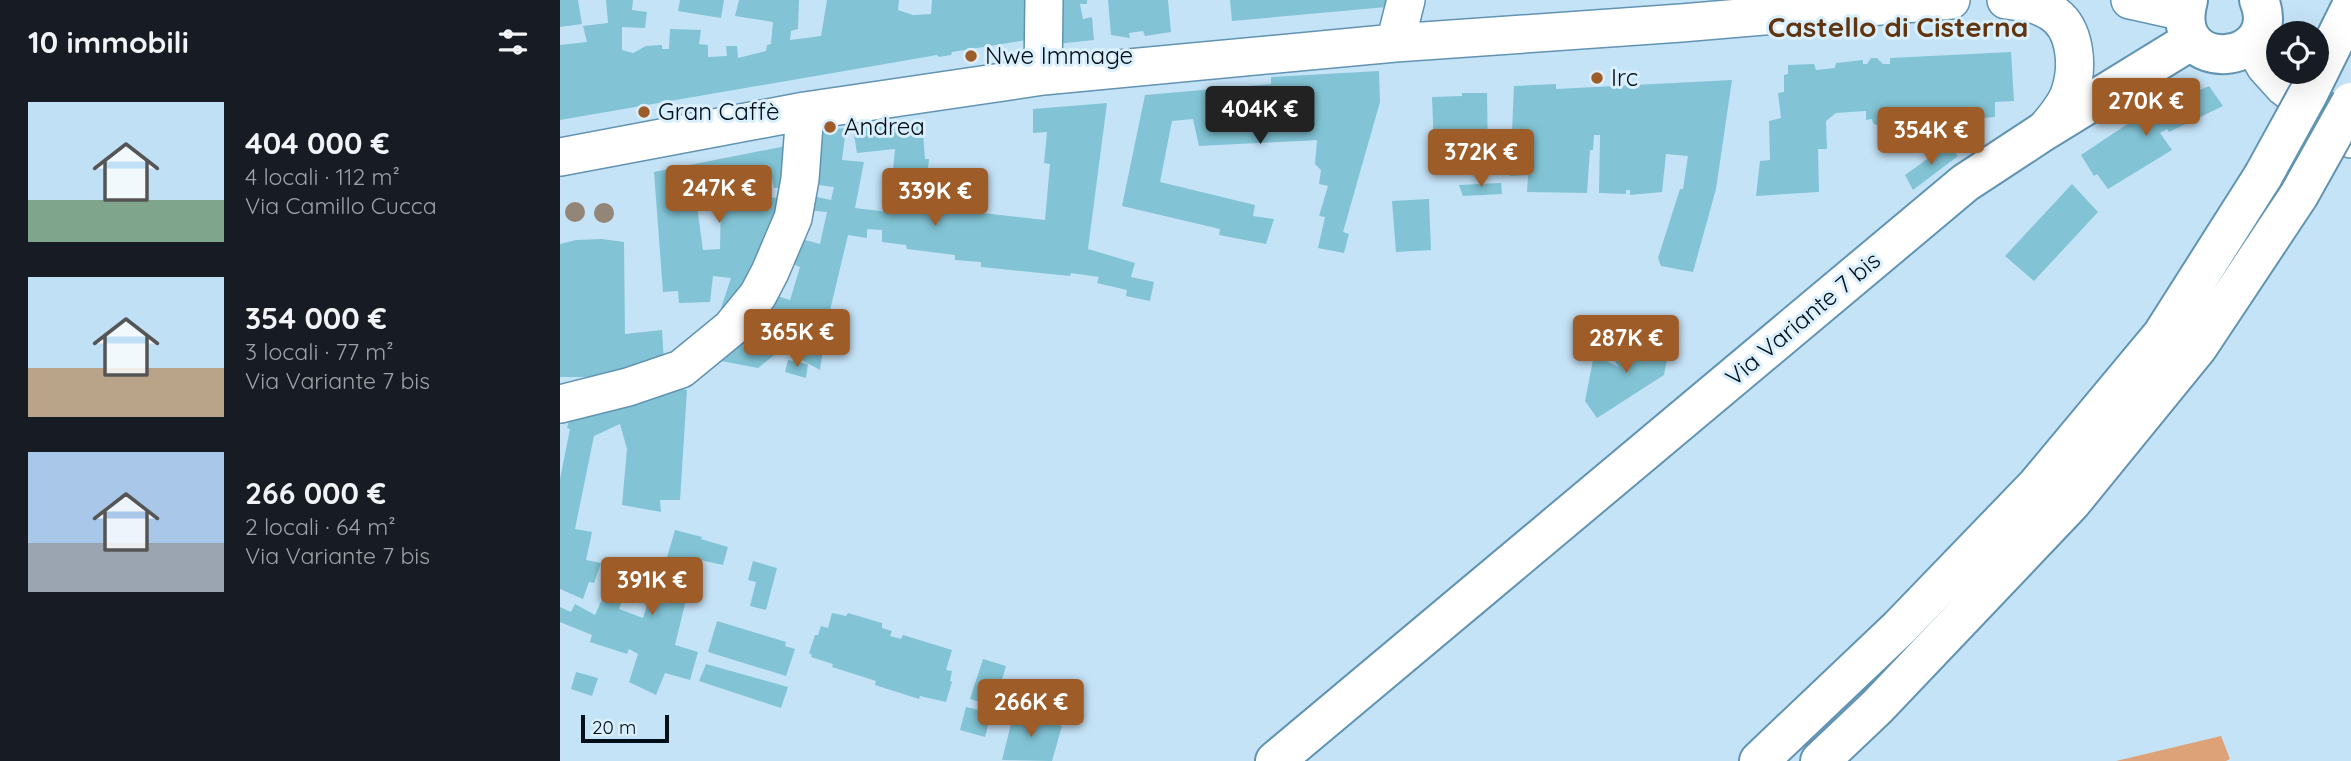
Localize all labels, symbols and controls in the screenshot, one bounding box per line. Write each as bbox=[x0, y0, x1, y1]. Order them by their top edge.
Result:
district label: Castello di Cisterna bbox=[1768, 9, 2028, 44]
map controls bbox=[2266, 21, 2329, 84]
button: locate bbox=[2266, 21, 2329, 84]
text: 10 immobili bbox=[28, 23, 189, 61]
icon: filters bbox=[494, 23, 532, 61]
place label: Nwe Immage bbox=[985, 40, 1133, 70]
marker: Nwe Immage bbox=[963, 48, 979, 64]
place label: Irc bbox=[1611, 62, 1638, 92]
marker: Irc bbox=[1589, 70, 1605, 86]
pin: 270K € bbox=[2089, 78, 2203, 138]
pin: 404K € bbox=[1203, 86, 1317, 146]
text: 270K € bbox=[2108, 86, 2184, 115]
text: 404K € bbox=[1221, 94, 1299, 123]
place label: Gran Caffè bbox=[658, 96, 780, 126]
marker: Gran Caffè bbox=[636, 104, 652, 120]
pin: 354K € bbox=[1874, 108, 1988, 167]
place label: Andrea bbox=[844, 111, 925, 141]
text: 354K € bbox=[1893, 115, 1969, 144]
marker: Andrea bbox=[822, 119, 838, 135]
text: 404 000 € bbox=[245, 124, 390, 162]
icon: home bbox=[84, 130, 168, 214]
pin: 372K € bbox=[1424, 130, 1538, 189]
text: 372K € bbox=[1444, 137, 1518, 166]
text: 4 locali · 112 m² bbox=[245, 162, 400, 191]
pin: 247K € bbox=[662, 166, 776, 225]
pin: 339K € bbox=[878, 168, 992, 228]
text: 247K € bbox=[682, 173, 756, 202]
text: 339K € bbox=[898, 176, 972, 205]
text: Via Camillo Cucca bbox=[245, 191, 437, 220]
street label: Via Variante 7 bis bbox=[1719, 245, 1886, 392]
text: 354 000 € bbox=[245, 299, 387, 337]
icon: home bbox=[84, 305, 168, 389]
pin: 365K € bbox=[740, 310, 854, 369]
pin: 287K € bbox=[1569, 316, 1683, 375]
text: 365K € bbox=[760, 317, 834, 346]
text: 287K € bbox=[1589, 323, 1663, 352]
text: 3 locali · 77 m² bbox=[245, 337, 394, 366]
text: Via Variante 7 bis bbox=[245, 366, 430, 395]
text: 266 000 € bbox=[245, 474, 386, 512]
icon: home bbox=[84, 480, 168, 564]
text: 2 locali · 64 m² bbox=[245, 512, 395, 541]
text: Via Variante 7 bis bbox=[245, 541, 430, 570]
pin: 391K € bbox=[595, 558, 709, 617]
text: 391K € bbox=[617, 565, 687, 594]
pin: 266K € bbox=[974, 680, 1088, 739]
text: 266K € bbox=[994, 687, 1068, 716]
scale bar bbox=[581, 712, 668, 744]
text: 20 m bbox=[592, 715, 636, 739]

